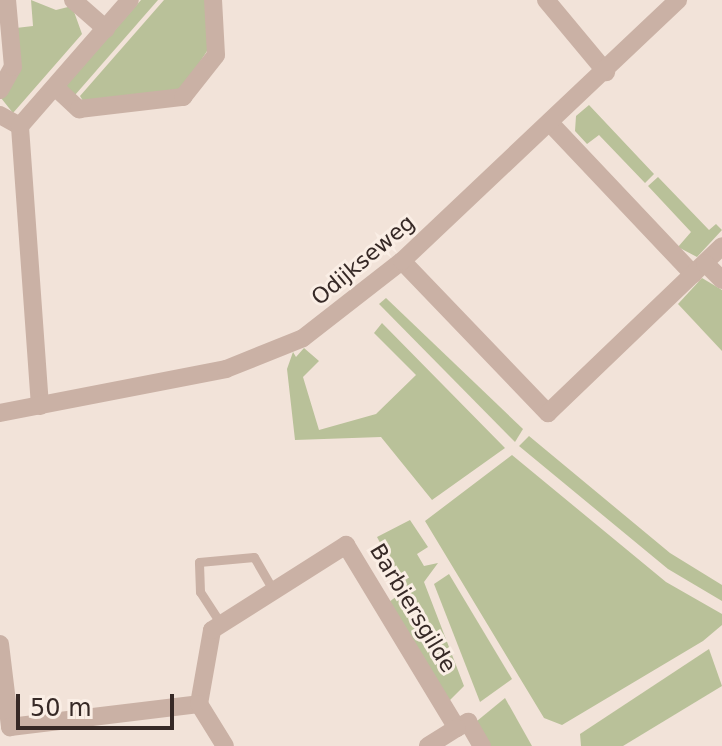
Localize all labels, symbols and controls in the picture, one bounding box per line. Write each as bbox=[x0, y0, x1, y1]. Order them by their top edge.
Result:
street label: Odijkseweg bbox=[306, 209, 420, 311]
street label: Barbiersgilde bbox=[364, 539, 462, 677]
scale bar bbox=[20, 678, 178, 728]
text: 50 m bbox=[30, 694, 92, 722]

